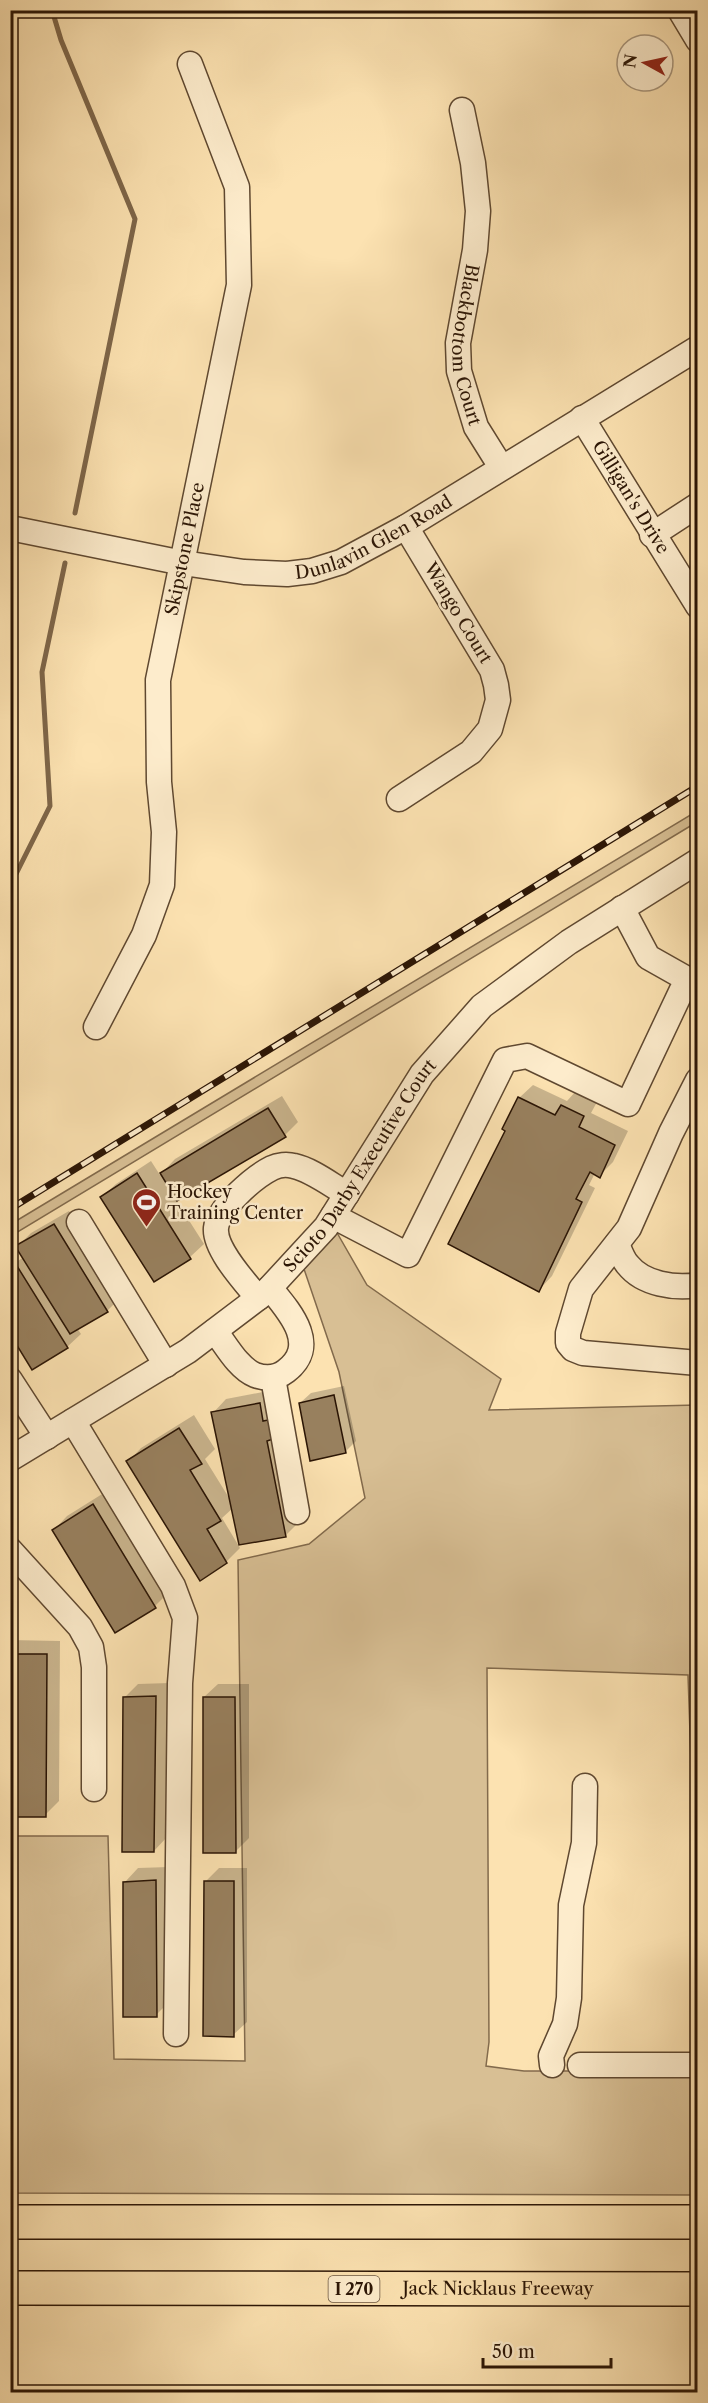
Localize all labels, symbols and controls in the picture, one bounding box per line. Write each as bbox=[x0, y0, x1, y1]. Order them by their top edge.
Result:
north arrow bbox=[615, 33, 675, 93]
text: N bbox=[619, 53, 641, 69]
street label: Blackbottom Court bbox=[447, 262, 486, 429]
street label: Gilligan's Drive bbox=[588, 436, 674, 558]
street label: Skipstone Place bbox=[160, 480, 209, 617]
street label: Dunlavin Glen Road bbox=[294, 490, 456, 584]
street label: Wango Court bbox=[419, 558, 497, 668]
street label: Scioto Darby Executive Court bbox=[279, 1054, 441, 1277]
place label: Hockey Training Center bbox=[167, 1181, 304, 1224]
sports icon: Hockey Training Center bbox=[130, 1186, 162, 1228]
road number: I 270 bbox=[328, 2276, 380, 2302]
street label: Jack Nicklaus Freeway bbox=[399, 2278, 594, 2300]
scale bar bbox=[483, 2331, 610, 2369]
text: 50 m bbox=[492, 2341, 535, 2363]

